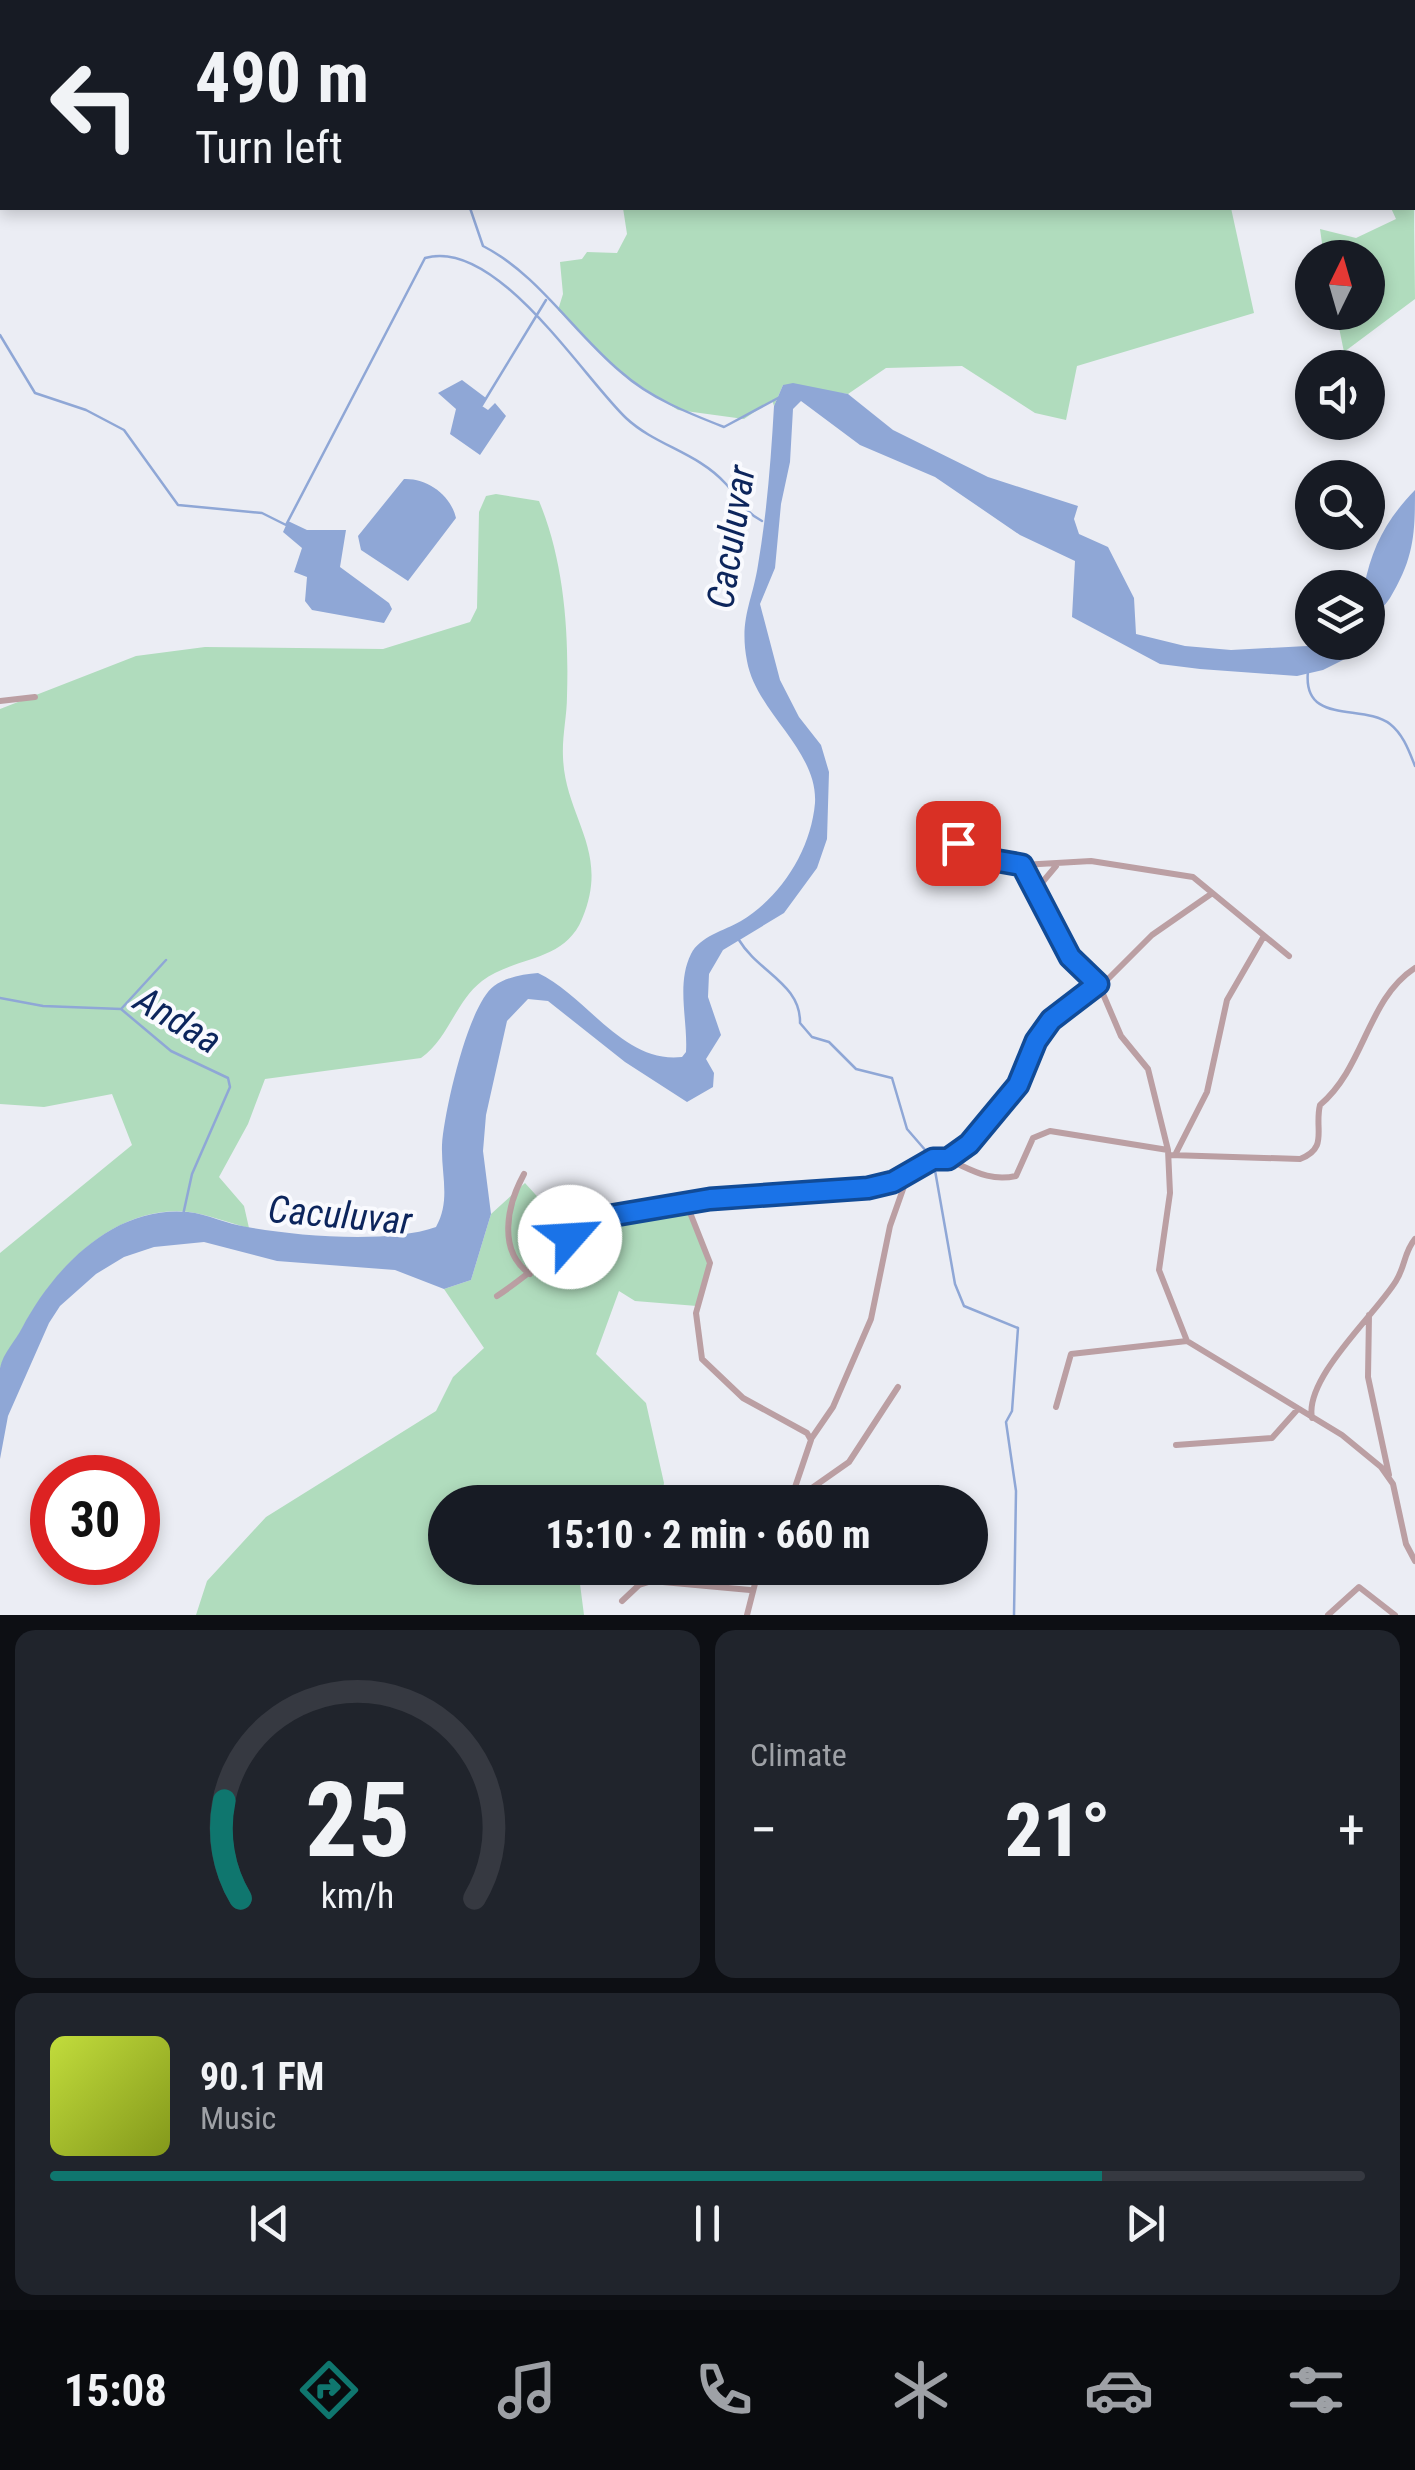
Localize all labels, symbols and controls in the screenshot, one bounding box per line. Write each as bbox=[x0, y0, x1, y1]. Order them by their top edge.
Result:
text: 490 m bbox=[195, 37, 369, 119]
icon: left bbox=[30, 40, 160, 170]
text: Turn left bbox=[195, 121, 343, 174]
north arrow bbox=[1295, 240, 1385, 330]
map controls bbox=[1295, 240, 1385, 660]
button: sound bbox=[1295, 350, 1385, 440]
button: search bbox=[1295, 460, 1385, 550]
water label: Caculuvar bbox=[698, 462, 764, 612]
button: layers bbox=[1295, 570, 1385, 660]
pin bbox=[916, 801, 1001, 886]
icon: arrive bbox=[931, 816, 986, 871]
water label: Andaa bbox=[125, 976, 229, 1063]
position arrow bbox=[518, 1185, 622, 1289]
water label: Caculuvar bbox=[266, 1187, 414, 1243]
speed limit sign: 30 bbox=[30, 1455, 160, 1585]
text: 15:10 · 2 min · 660 m bbox=[546, 1513, 870, 1557]
text: Climate bbox=[750, 1736, 847, 1774]
text: 25 bbox=[305, 1760, 410, 1881]
text: 21° bbox=[1005, 1786, 1110, 1874]
text: − bbox=[750, 1798, 778, 1862]
text: + bbox=[1338, 1798, 1365, 1862]
text: km/h bbox=[321, 1875, 394, 1917]
text: 90.1 FM bbox=[200, 2055, 324, 2099]
text: Music bbox=[200, 2099, 276, 2137]
icon: previous bbox=[242, 2196, 297, 2251]
icon: pause bbox=[680, 2196, 735, 2251]
icon: next bbox=[1118, 2196, 1173, 2251]
icon: directions bbox=[294, 2355, 364, 2425]
icon: music bbox=[492, 2355, 562, 2425]
icon: phone bbox=[689, 2355, 759, 2425]
icon: climate bbox=[886, 2355, 956, 2425]
icon: car bbox=[1084, 2355, 1154, 2425]
icon: filters bbox=[1281, 2355, 1351, 2425]
text: 15:08 bbox=[64, 2364, 167, 2417]

